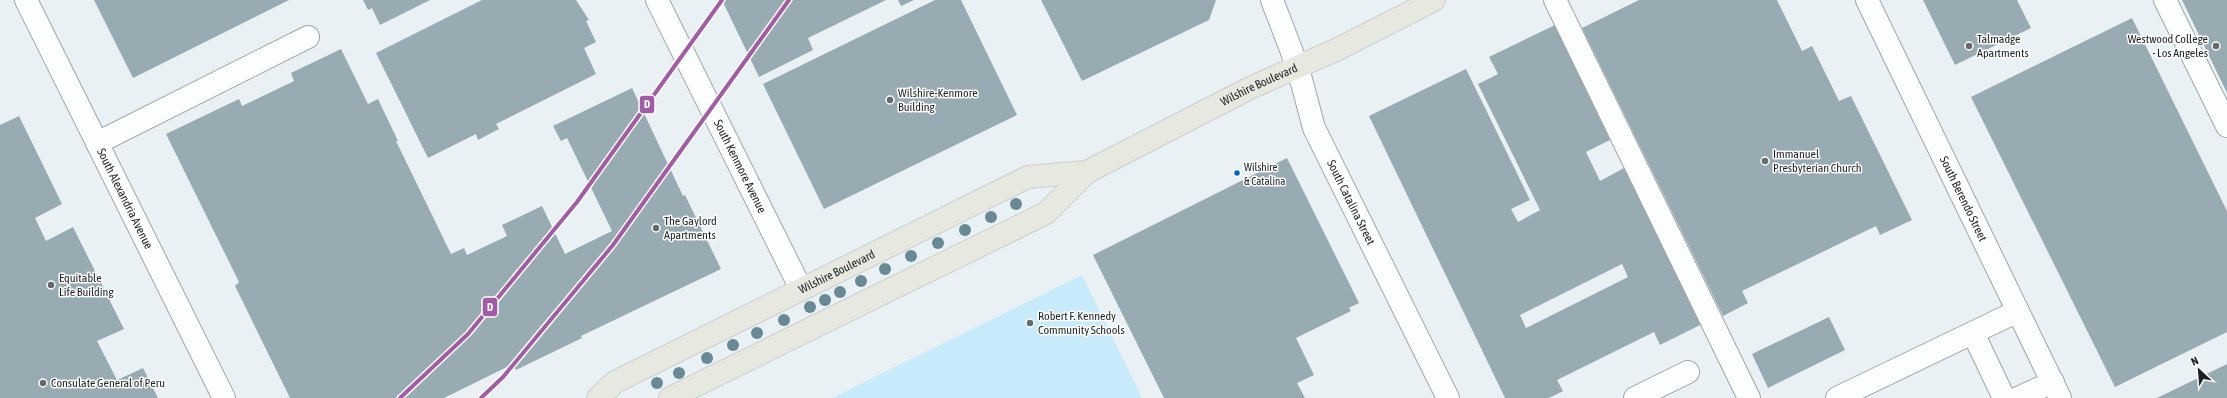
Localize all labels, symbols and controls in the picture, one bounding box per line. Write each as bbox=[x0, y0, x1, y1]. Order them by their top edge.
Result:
place label: Talmadge Apartments bbox=[1977, 32, 2029, 60]
place label: Westwood College - Los Angeles bbox=[2128, 32, 2208, 60]
marker: Talmadge Apartments bbox=[1964, 41, 1974, 51]
marker: Westwood College - Los Angeles bbox=[2211, 41, 2221, 51]
street label: Wilshire Boulevard bbox=[1218, 61, 1300, 109]
place label: Wilshire-Kenmore Building bbox=[898, 86, 978, 114]
line badge: D bbox=[639, 95, 655, 114]
marker: Wilshire-Kenmore Building bbox=[885, 95, 895, 105]
text: D bbox=[644, 98, 650, 110]
street label: South Kenmore Avenue bbox=[711, 117, 769, 215]
street label: South Alexandria Avenue bbox=[94, 146, 156, 251]
place label: Immanuel Presbyterian Church bbox=[1773, 147, 1862, 175]
street label: South Berendo Street bbox=[1937, 154, 1990, 244]
marker: Immanuel Presbyterian Church bbox=[1760, 156, 1770, 166]
street label: South Catalina Street bbox=[1324, 158, 1378, 248]
place label: Wilshire & Catalina bbox=[1244, 161, 1285, 187]
marker: Wilshire & Catalina bbox=[1232, 168, 1242, 178]
place label: The Gaylord Apartments bbox=[664, 214, 717, 242]
marker: The Gaylord Apartments bbox=[651, 223, 661, 233]
street label: Wilshire Boulevard bbox=[796, 247, 877, 297]
place label: Equitable Life Building bbox=[59, 271, 114, 299]
marker: Equitable Life Building bbox=[46, 280, 56, 290]
line badge: D bbox=[482, 297, 498, 317]
text: D bbox=[487, 301, 493, 313]
place label: Robert F. Kennedy Community Schools bbox=[1038, 309, 1125, 337]
marker: Robert F. Kennedy Community Schools bbox=[1025, 318, 1035, 328]
north arrow bbox=[2179, 350, 2219, 390]
text: N bbox=[2189, 354, 2200, 368]
place label: Consulate General of Peru bbox=[51, 376, 165, 390]
marker: Consulate General of Peru bbox=[38, 378, 48, 388]

